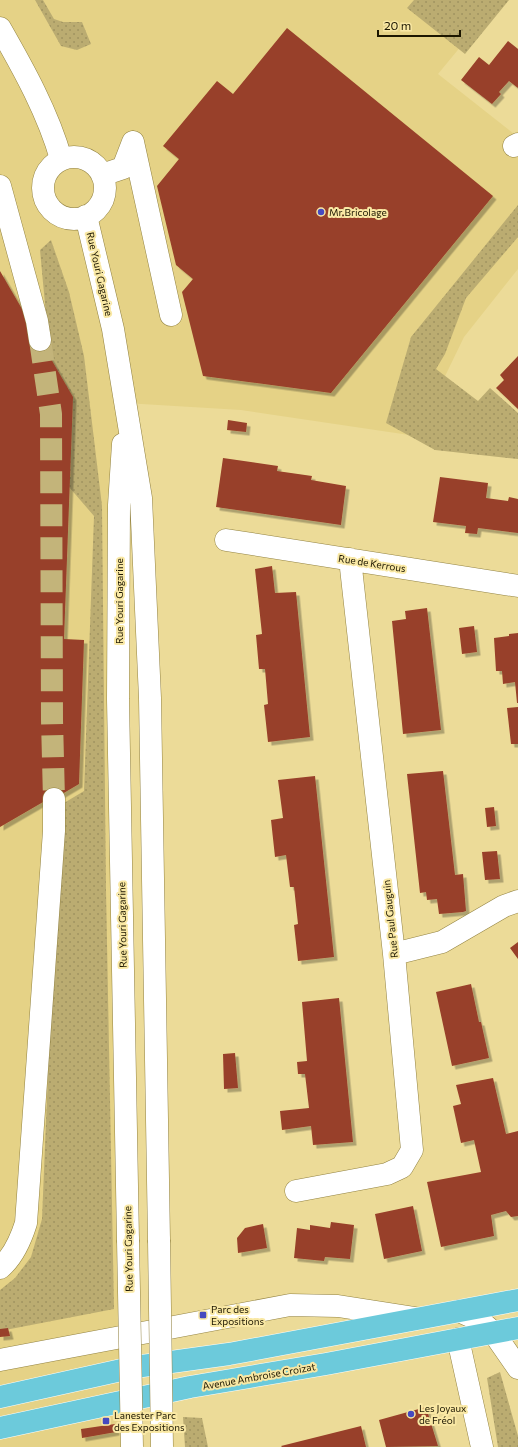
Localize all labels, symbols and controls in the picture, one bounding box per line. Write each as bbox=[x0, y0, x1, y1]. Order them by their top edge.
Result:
scale bar bbox=[378, 12, 460, 38]
text: 20 m bbox=[384, 18, 411, 32]
place label: Mr.Bricolage bbox=[329, 206, 387, 218]
marker: Mr.Bricolage bbox=[316, 207, 326, 217]
street label: Rue Youri Gagarine bbox=[85, 231, 115, 317]
street label: Rue de Kerrous bbox=[338, 552, 407, 574]
street label: Rue Youri Gagarine bbox=[113, 558, 125, 644]
street label: Rue Paul Gauguin bbox=[380, 879, 400, 959]
street label: Rue Youri Gagarine bbox=[115, 882, 129, 968]
street label: Rue Youri Gagarine bbox=[121, 1206, 135, 1292]
place label: Parc des Expositions bbox=[211, 1303, 265, 1327]
marker: Parc des Expositions bbox=[198, 1310, 208, 1320]
street label: Avenue Ambroise Croizat bbox=[202, 1360, 316, 1392]
place label: Les Joyaux de Fréol bbox=[419, 1402, 467, 1426]
place label: Lanester Parc des Expositions bbox=[114, 1409, 185, 1433]
marker: Les Joyaux de Fréol bbox=[406, 1409, 416, 1419]
marker: Lanester Parc des Expositions bbox=[101, 1416, 111, 1426]

